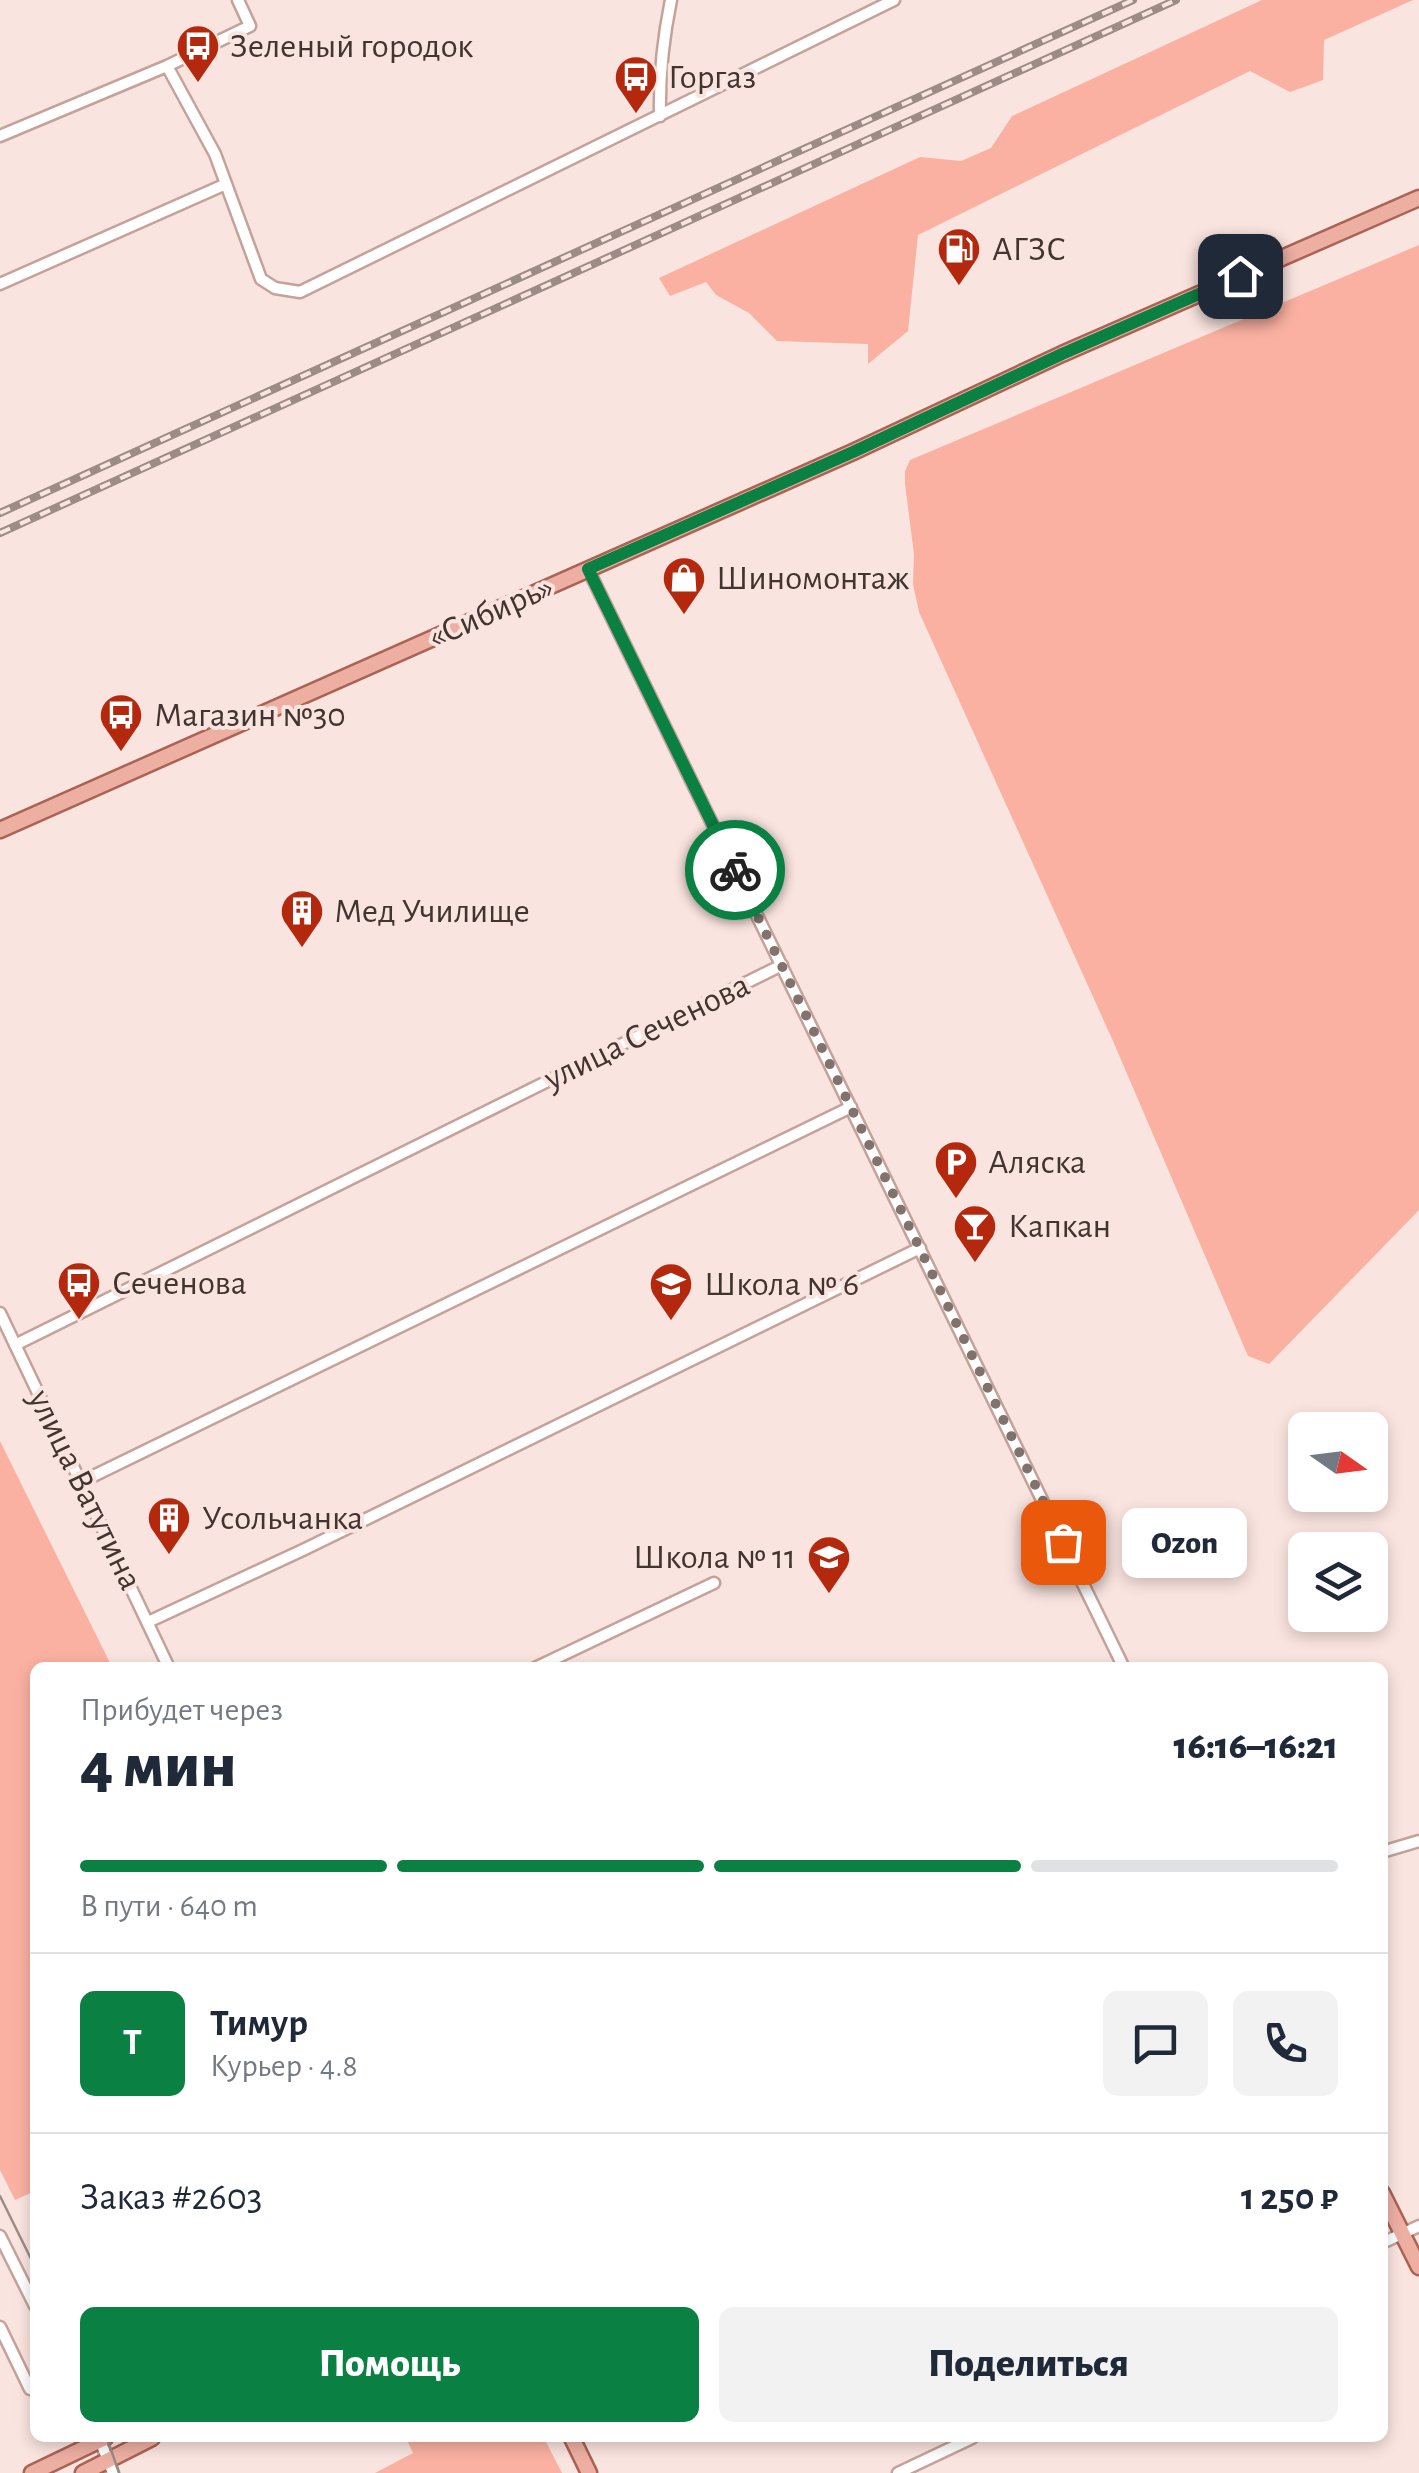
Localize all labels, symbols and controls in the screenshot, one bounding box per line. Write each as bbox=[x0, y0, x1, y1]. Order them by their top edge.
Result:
bus stop icon: Зеленый городок bbox=[175, 23, 221, 84]
place label: Зеленый городок bbox=[230, 29, 473, 64]
bus stop icon: Горгаз bbox=[613, 54, 659, 115]
place label: Горгаз bbox=[668, 60, 756, 95]
fuel station icon: АГЗС bbox=[936, 226, 982, 287]
place label: АГЗС bbox=[992, 232, 1066, 267]
pin bbox=[1198, 234, 1283, 319]
icon: home bbox=[1213, 249, 1268, 304]
shop icon: Шиномонтаж bbox=[661, 555, 707, 616]
place label: Шиномонтаж bbox=[716, 561, 910, 596]
street label: «Сибирь» bbox=[423, 569, 559, 655]
bus stop icon: Магазин №30 bbox=[98, 692, 144, 753]
place label: Магазин №30 bbox=[154, 698, 346, 733]
courier bbox=[685, 820, 785, 920]
icon: bike bbox=[708, 843, 763, 898]
building icon: Мед Училище bbox=[279, 888, 325, 949]
place label: Мед Училище bbox=[334, 894, 530, 929]
street label: улица Сеченова bbox=[538, 967, 755, 1097]
parking icon: Аляска bbox=[933, 1139, 979, 1200]
place label: Аляска bbox=[988, 1145, 1086, 1180]
bar icon: Капкан bbox=[952, 1203, 998, 1264]
place label: Капкан bbox=[1008, 1209, 1111, 1244]
bus stop icon: Сеченова bbox=[56, 1260, 102, 1321]
school or university icon: Школа № 6 bbox=[648, 1261, 694, 1322]
place label: Сеченова bbox=[112, 1266, 247, 1301]
place label: Школа № 6 bbox=[704, 1267, 859, 1302]
street label: улица Ватутина bbox=[21, 1384, 148, 1595]
north arrow bbox=[1288, 1412, 1388, 1512]
map controls bbox=[1288, 1412, 1388, 1632]
building icon: Усольчанка bbox=[146, 1495, 192, 1556]
pin bbox=[1021, 1500, 1106, 1585]
place label: Усольчанка bbox=[202, 1501, 363, 1536]
callout: Ozon bbox=[1123, 1507, 1248, 1577]
icon: bag bbox=[1036, 1515, 1091, 1570]
text: Ozon bbox=[1151, 1527, 1218, 1559]
button: layers bbox=[1288, 1532, 1388, 1632]
school or university icon: Школа № 11 bbox=[806, 1534, 852, 1595]
place label: Школа № 11 bbox=[633, 1540, 796, 1575]
text: Прибудет через bbox=[80, 1694, 283, 1726]
text: 16:16–16:21 bbox=[1174, 1728, 1338, 1766]
text: 4 мин bbox=[80, 1734, 237, 1799]
text: В пути · 640 m bbox=[80, 1890, 258, 1922]
button: chat bbox=[1103, 1991, 1208, 2096]
button: phone bbox=[1233, 1991, 1338, 2096]
text: Тимур bbox=[210, 2005, 308, 2043]
text: Т bbox=[123, 2024, 142, 2062]
text: Курьер · 4.8 bbox=[210, 2050, 358, 2082]
text: Заказ #2603 bbox=[80, 2179, 262, 2217]
text: 1 250 ₽ bbox=[1241, 2179, 1338, 2217]
button: Помощь bbox=[80, 2307, 699, 2422]
button: Поделиться bbox=[719, 2307, 1338, 2422]

